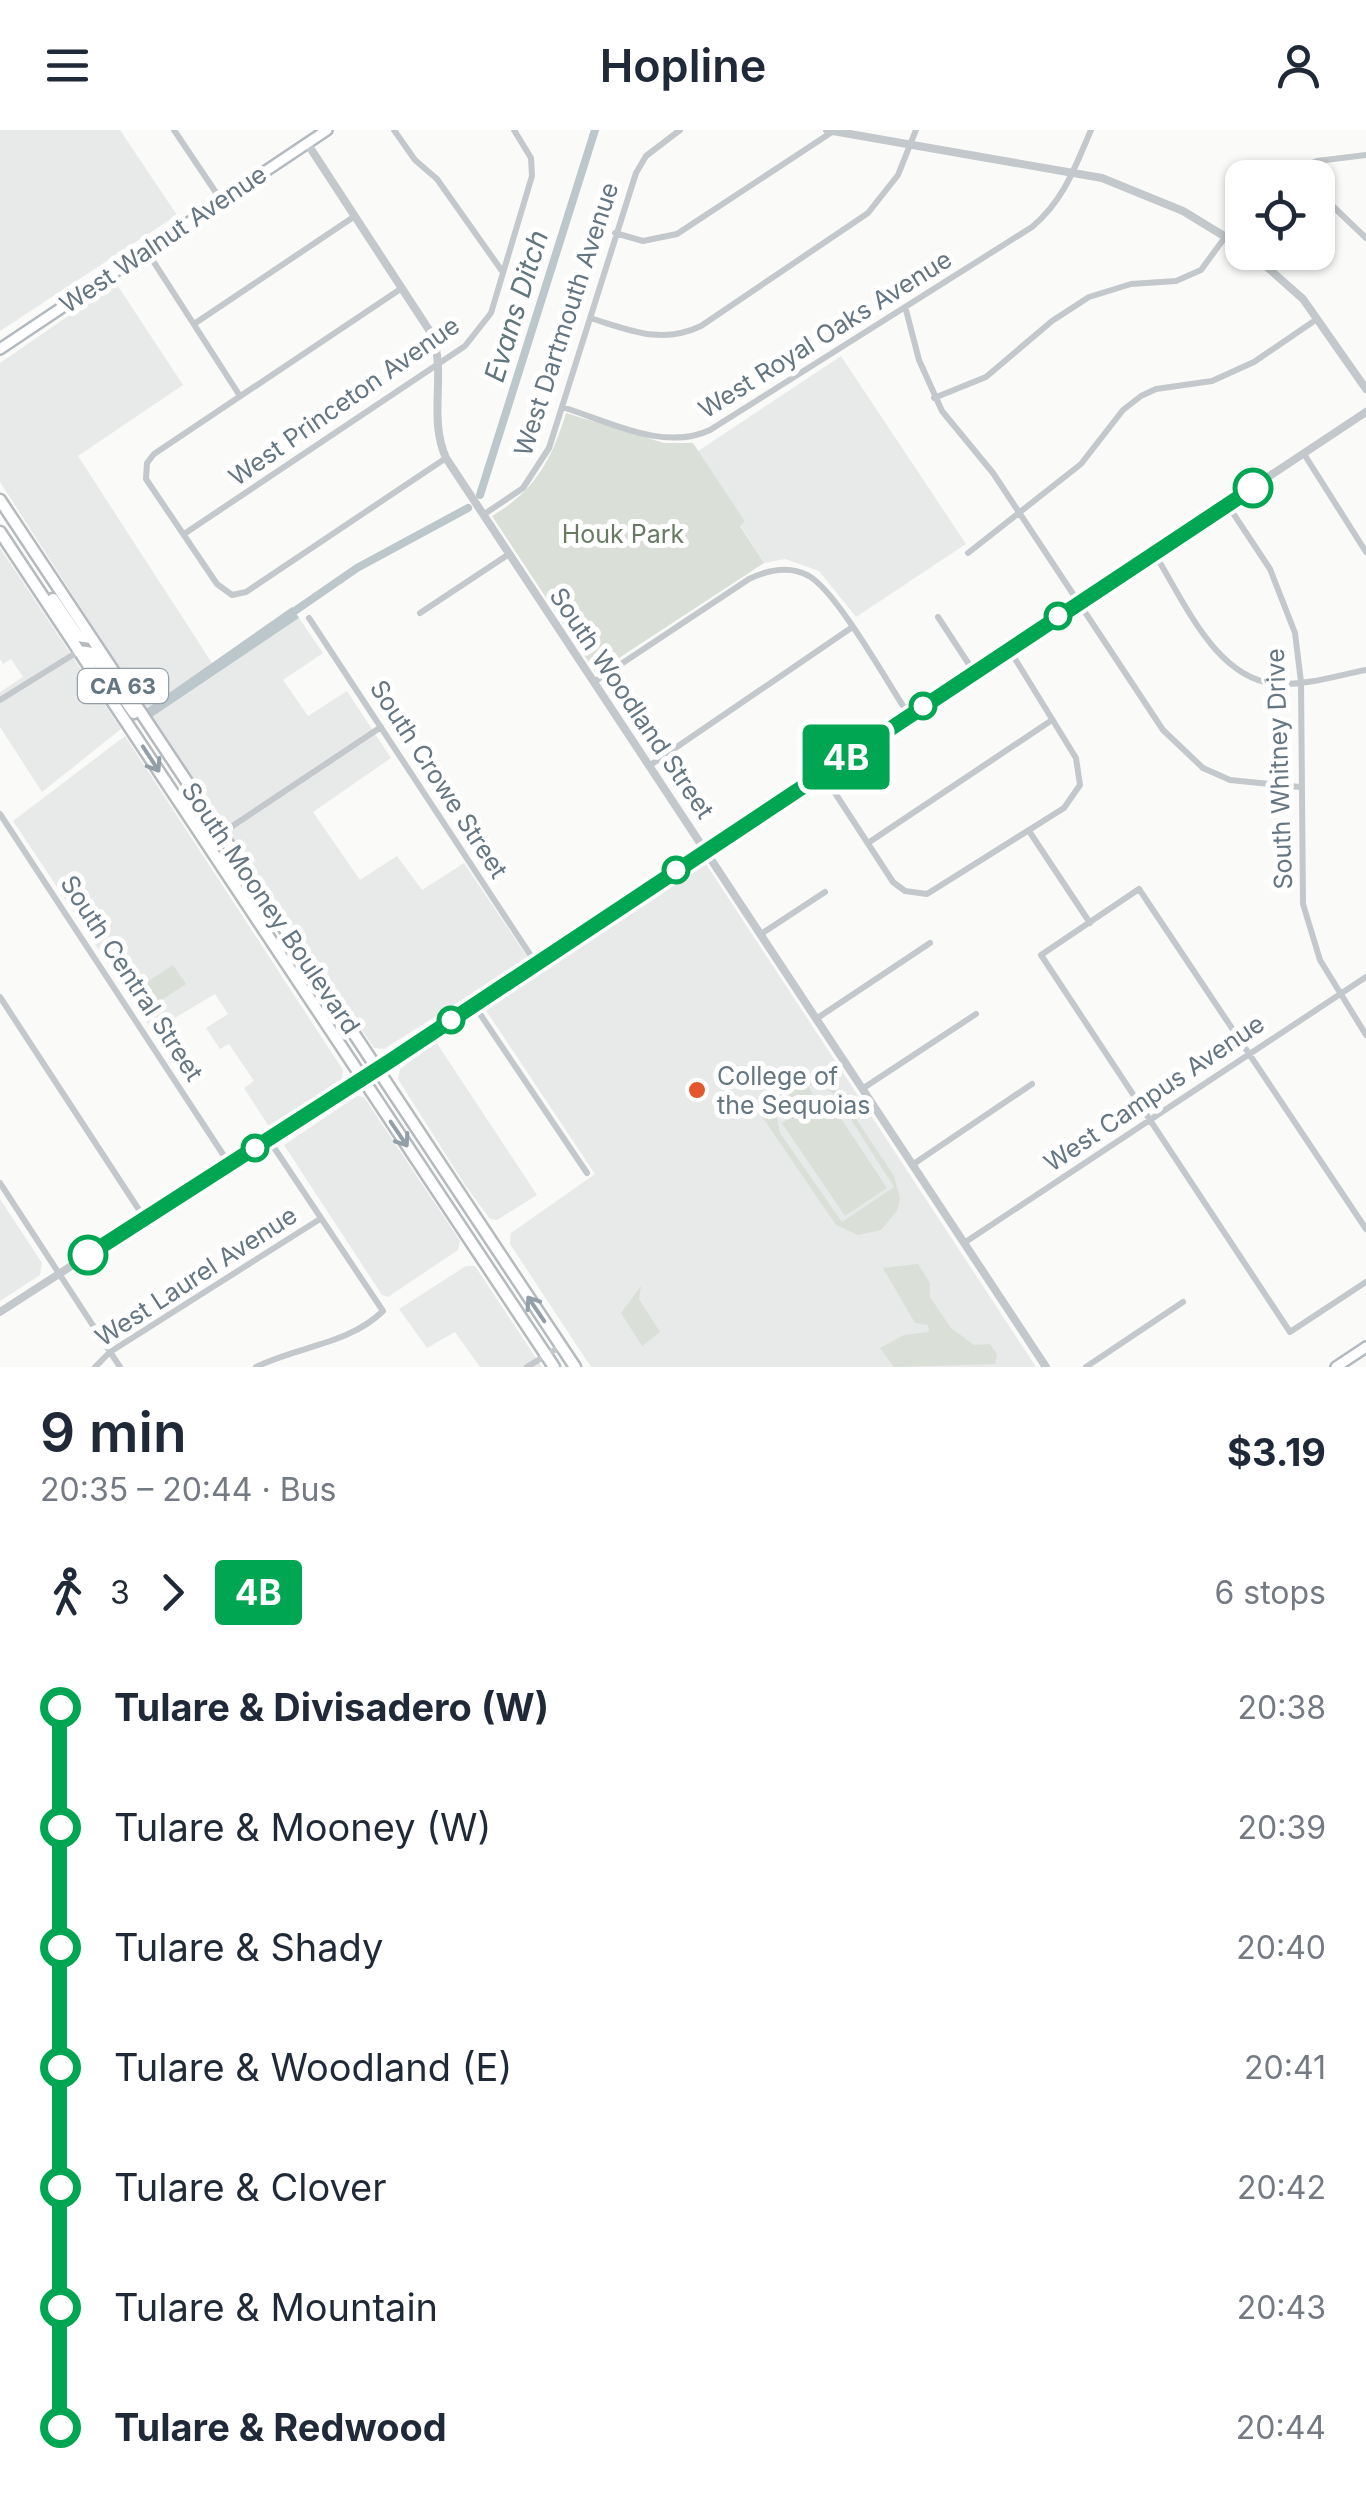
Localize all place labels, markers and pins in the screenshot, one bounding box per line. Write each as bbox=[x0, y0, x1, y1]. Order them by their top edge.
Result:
unlabelled marker bbox=[1234, 469, 1272, 507]
unlabelled marker bbox=[1045, 603, 1071, 629]
unlabelled marker bbox=[910, 693, 936, 719]
unlabelled marker bbox=[663, 857, 689, 883]
unlabelled marker bbox=[438, 1007, 464, 1033]
place label: College of the Sequoias bbox=[717, 1061, 871, 1120]
marker: College of the Sequoias bbox=[686, 1079, 708, 1101]
unlabelled marker bbox=[242, 1135, 268, 1161]
unlabelled marker bbox=[69, 1236, 107, 1274]

